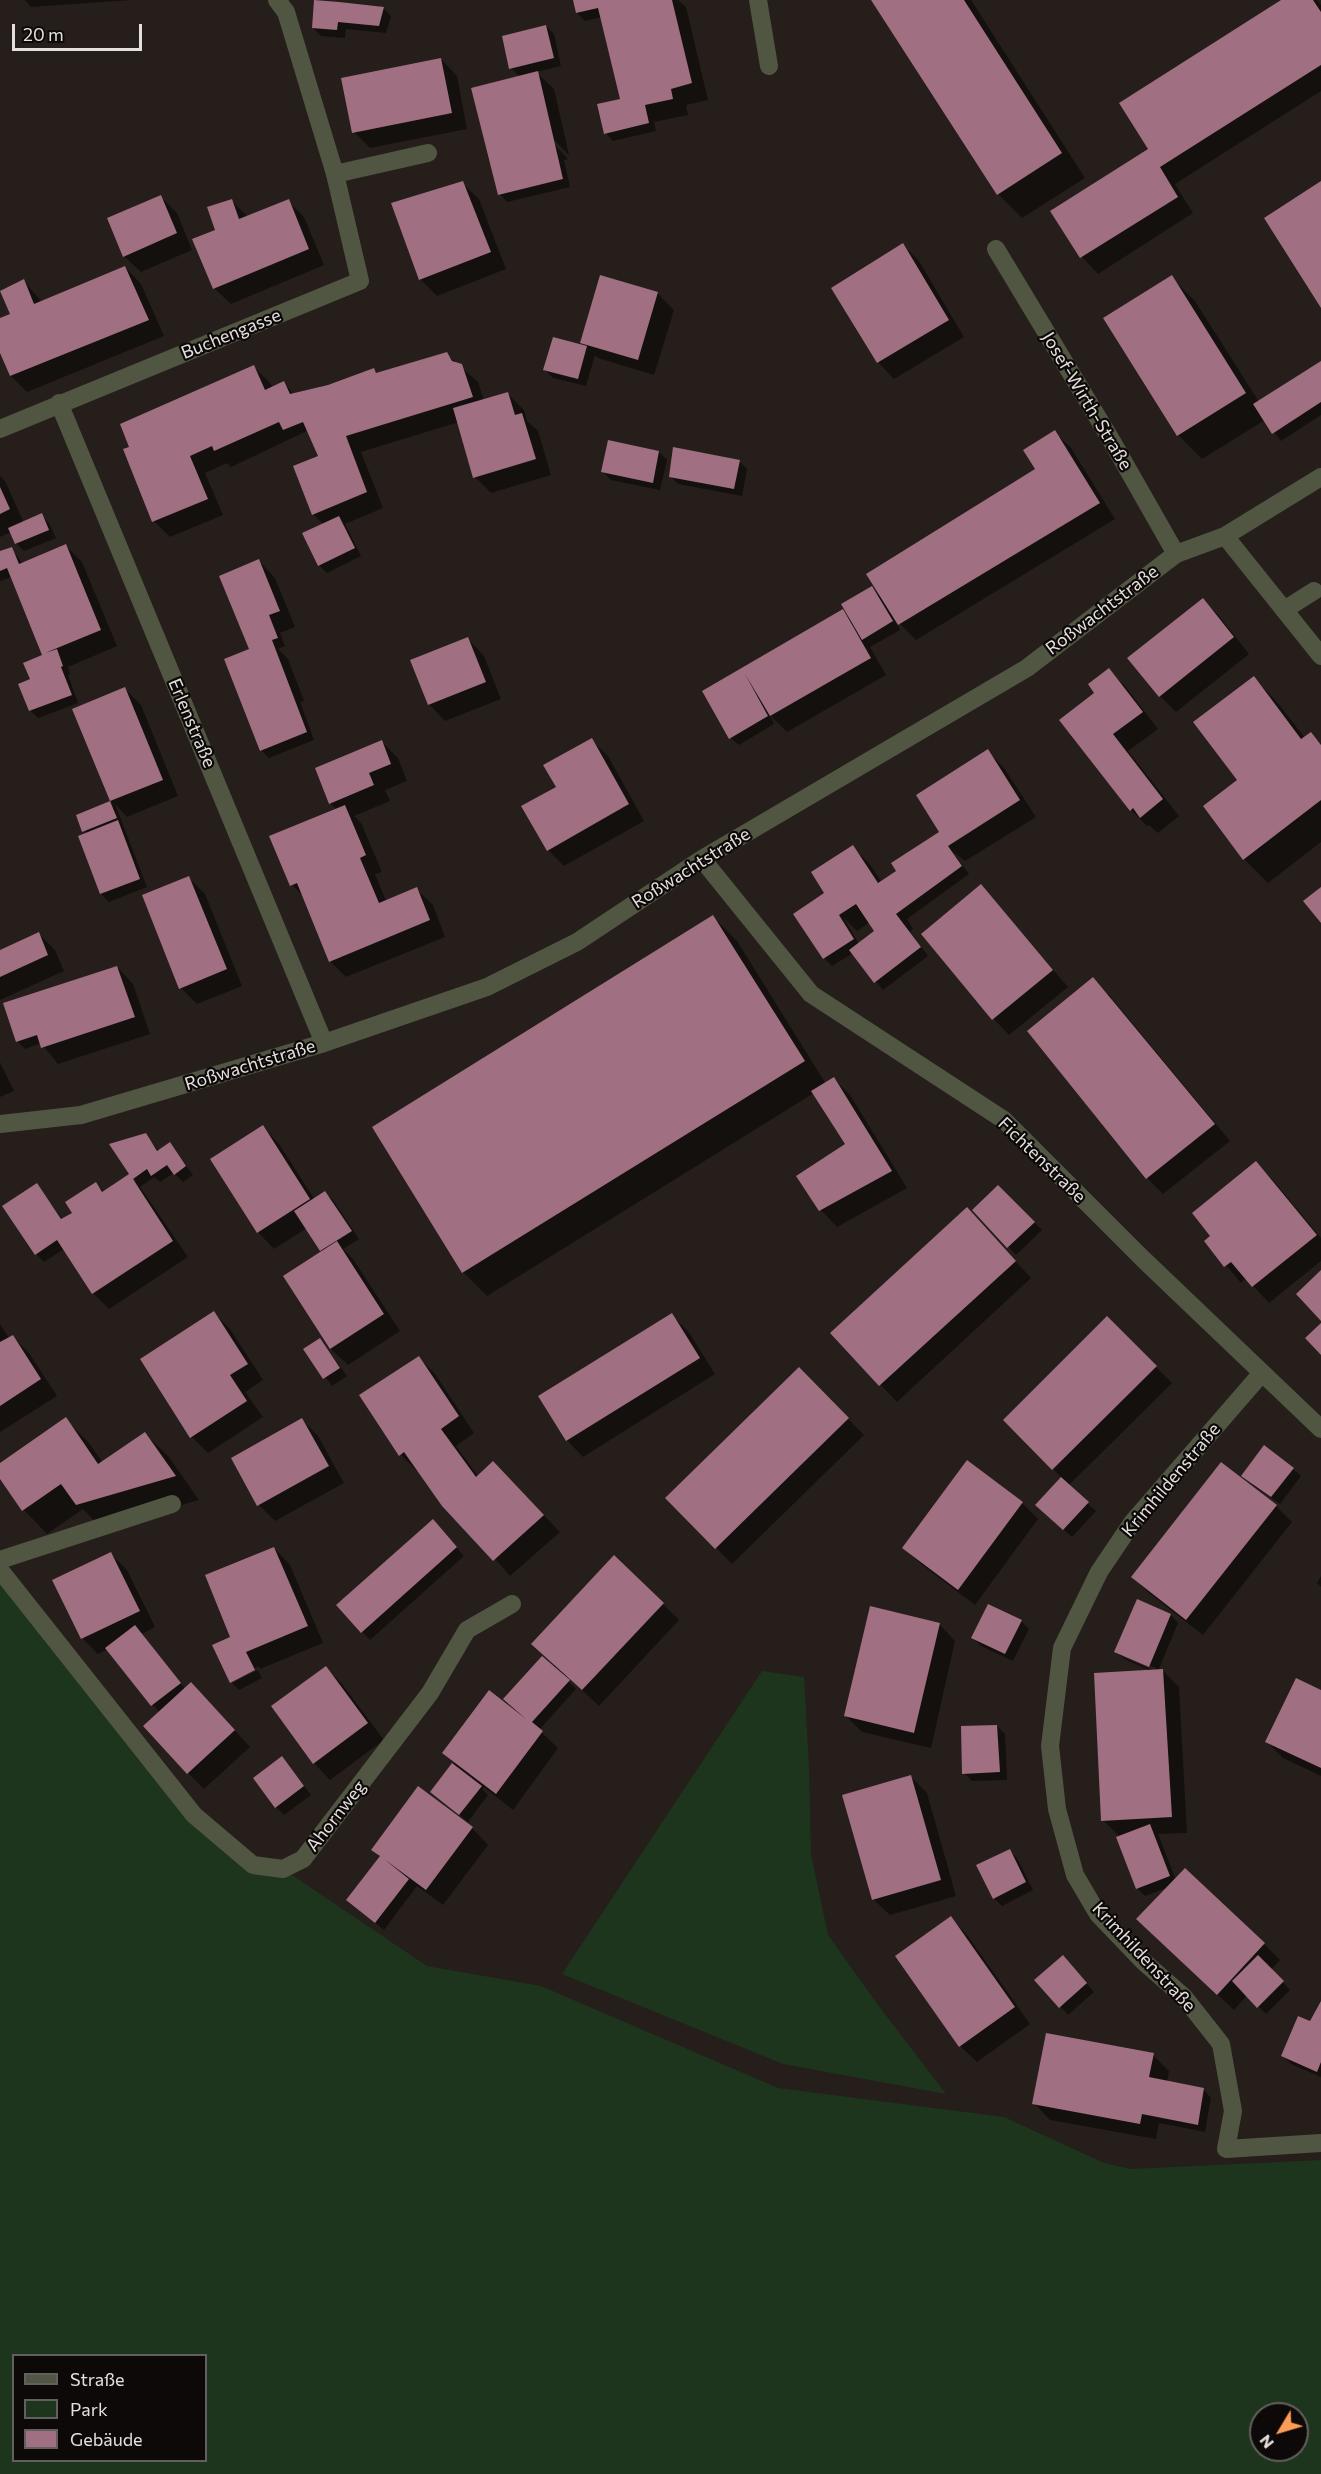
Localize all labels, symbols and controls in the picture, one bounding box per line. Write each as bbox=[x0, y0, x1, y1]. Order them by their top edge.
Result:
scale bar bbox=[15, 12, 146, 50]
text: 20 m bbox=[23, 23, 64, 45]
street label: Buchengasse bbox=[178, 304, 284, 364]
street label: Josef-Wirth-Straße bbox=[1037, 328, 1137, 474]
street label: Roßwachtstraße bbox=[1041, 561, 1163, 659]
street label: Erlenstraße bbox=[164, 675, 220, 771]
street label: Roßwachtstraße bbox=[628, 823, 754, 913]
street label: Roßwachtstraße bbox=[182, 1035, 318, 1095]
street label: Fichtenstraße bbox=[994, 1113, 1090, 1207]
street label: Krimhildenstraße bbox=[1117, 1419, 1225, 1541]
street label: Ahornweg bbox=[302, 1776, 370, 1856]
street label: Krimhildenstraße bbox=[1088, 1898, 1200, 2016]
legend bbox=[12, 2354, 207, 2462]
text: Straße bbox=[70, 2368, 125, 2390]
text: Park bbox=[70, 2398, 108, 2420]
north arrow bbox=[1249, 2402, 1309, 2462]
text: Gebäude bbox=[70, 2428, 143, 2450]
text: N bbox=[1255, 2432, 1277, 2453]

